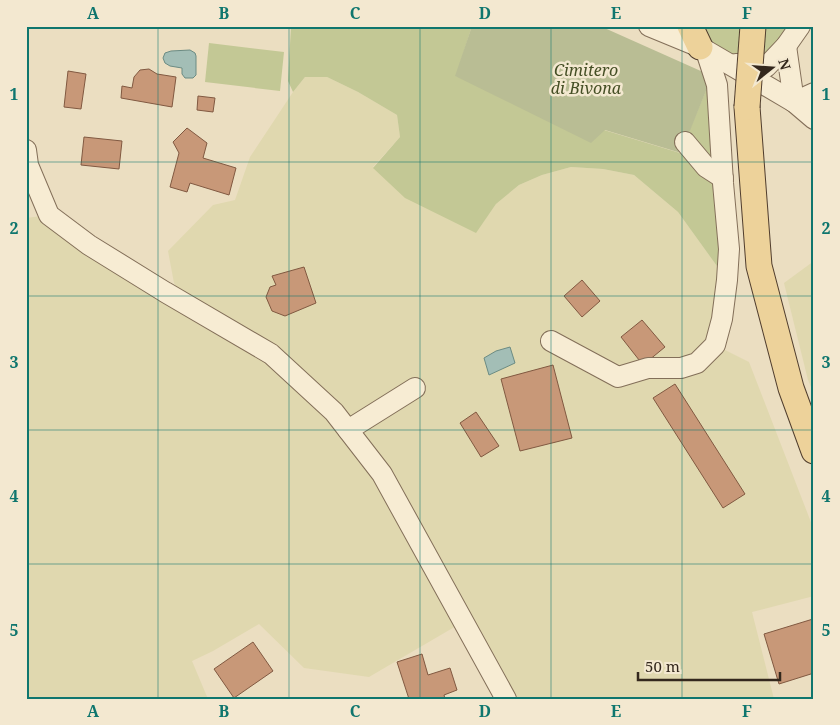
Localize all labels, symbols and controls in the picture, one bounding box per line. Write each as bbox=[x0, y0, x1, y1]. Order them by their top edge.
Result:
text: A bbox=[87, 2, 100, 24]
text: B bbox=[219, 2, 230, 24]
text: C bbox=[350, 2, 361, 24]
text: D bbox=[479, 2, 491, 24]
text: E bbox=[611, 2, 621, 24]
text: F bbox=[742, 2, 752, 24]
north arrow bbox=[748, 42, 798, 92]
text: N bbox=[774, 56, 796, 72]
park label: Cimitero di Bivona bbox=[551, 59, 622, 99]
text: 1 bbox=[9, 83, 19, 105]
text: 1 bbox=[821, 83, 831, 105]
text: 2 bbox=[9, 217, 19, 239]
text: 2 bbox=[821, 217, 831, 239]
text: 3 bbox=[9, 351, 19, 373]
text: 3 bbox=[821, 351, 831, 373]
text: 4 bbox=[9, 485, 19, 507]
text: 4 bbox=[821, 485, 831, 507]
text: 5 bbox=[9, 619, 19, 641]
text: 5 bbox=[821, 619, 831, 641]
scale bar bbox=[638, 650, 780, 682]
text: 50 m bbox=[645, 656, 680, 676]
text: A bbox=[87, 700, 100, 722]
text: B bbox=[219, 700, 230, 722]
text: C bbox=[350, 700, 361, 722]
text: D bbox=[479, 700, 491, 722]
text: E bbox=[611, 700, 621, 722]
text: F bbox=[742, 700, 752, 722]

